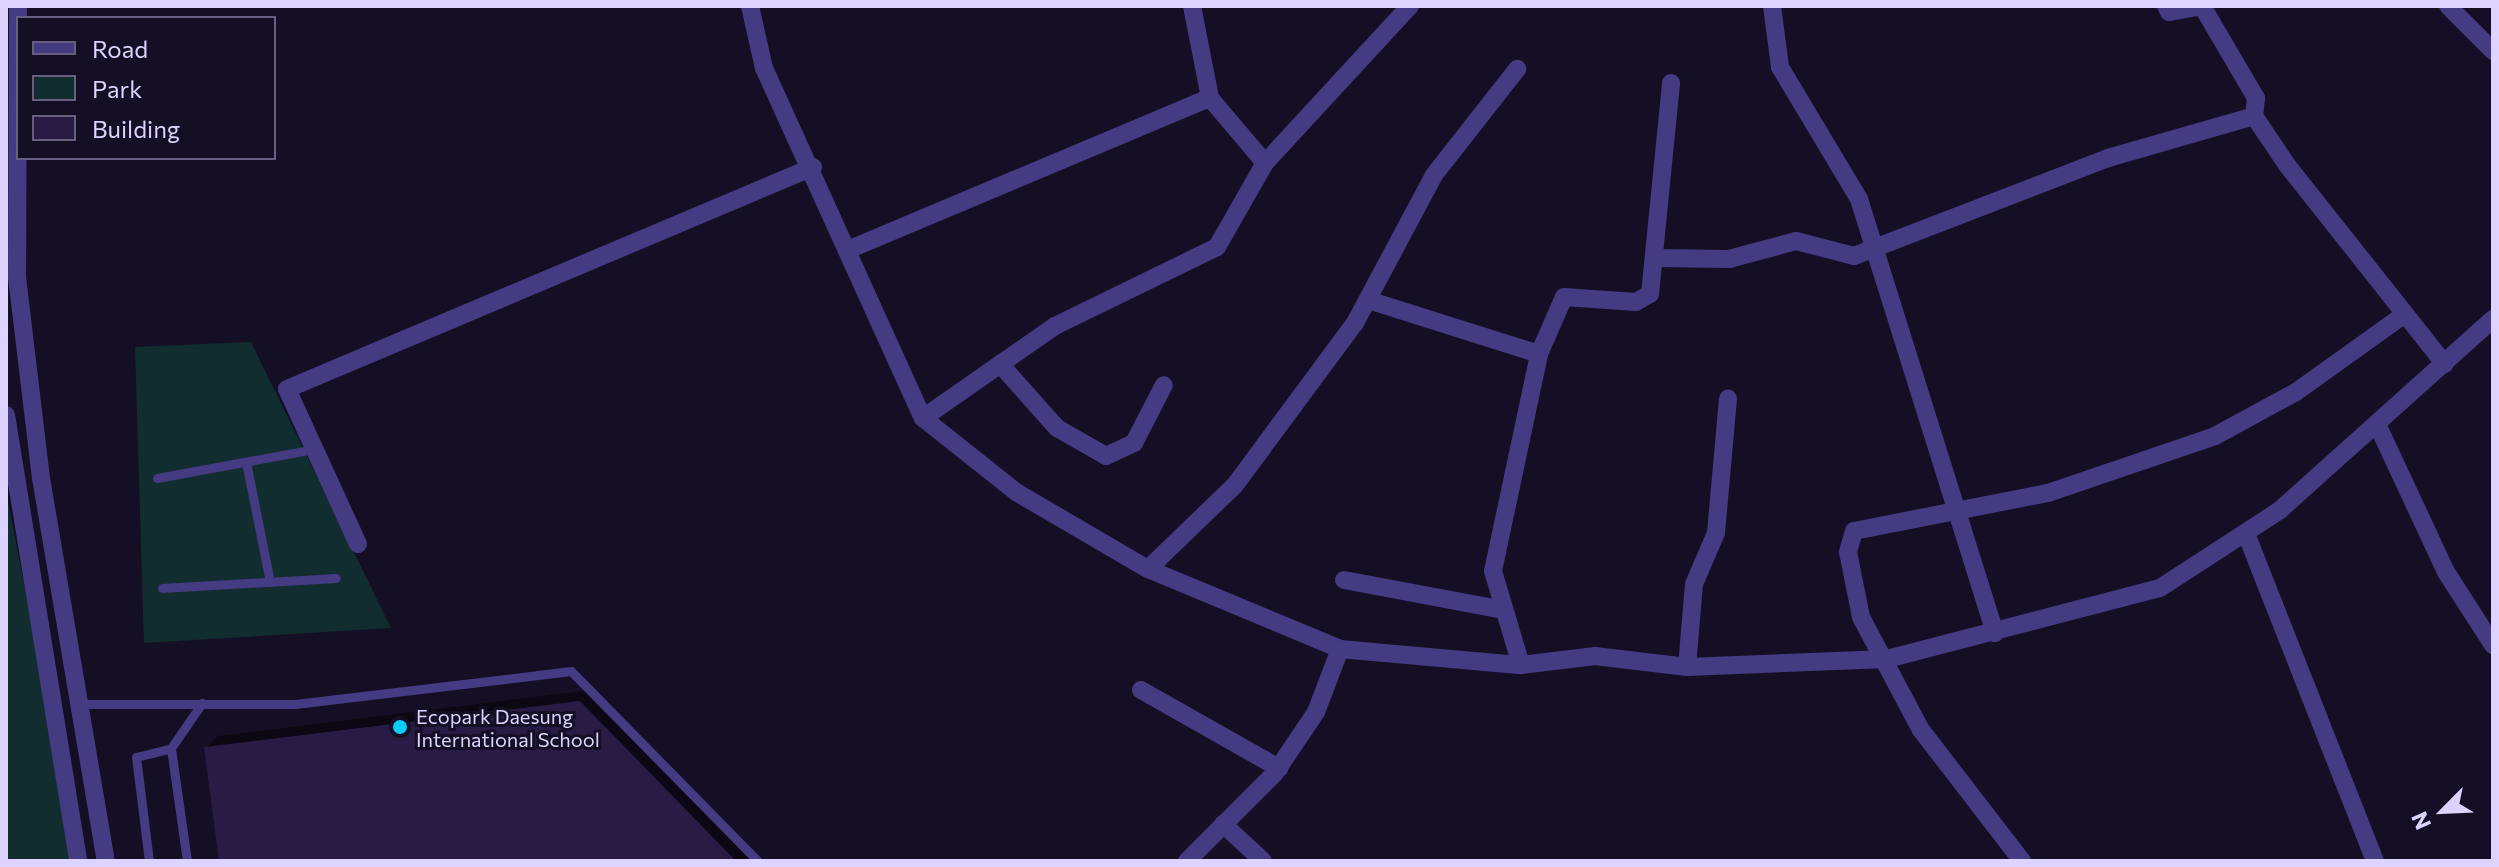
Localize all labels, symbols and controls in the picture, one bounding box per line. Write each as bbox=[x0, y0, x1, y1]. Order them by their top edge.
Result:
legend bbox=[16, 16, 276, 160]
text: Road bbox=[92, 34, 148, 63]
text: Park bbox=[92, 74, 142, 103]
text: Building bbox=[92, 114, 180, 143]
place label: Ecopark Daesung International School bbox=[416, 704, 600, 751]
marker: Ecopark Daesung International School bbox=[391, 718, 409, 736]
north arrow bbox=[2403, 771, 2483, 851]
text: N bbox=[2405, 808, 2436, 834]

